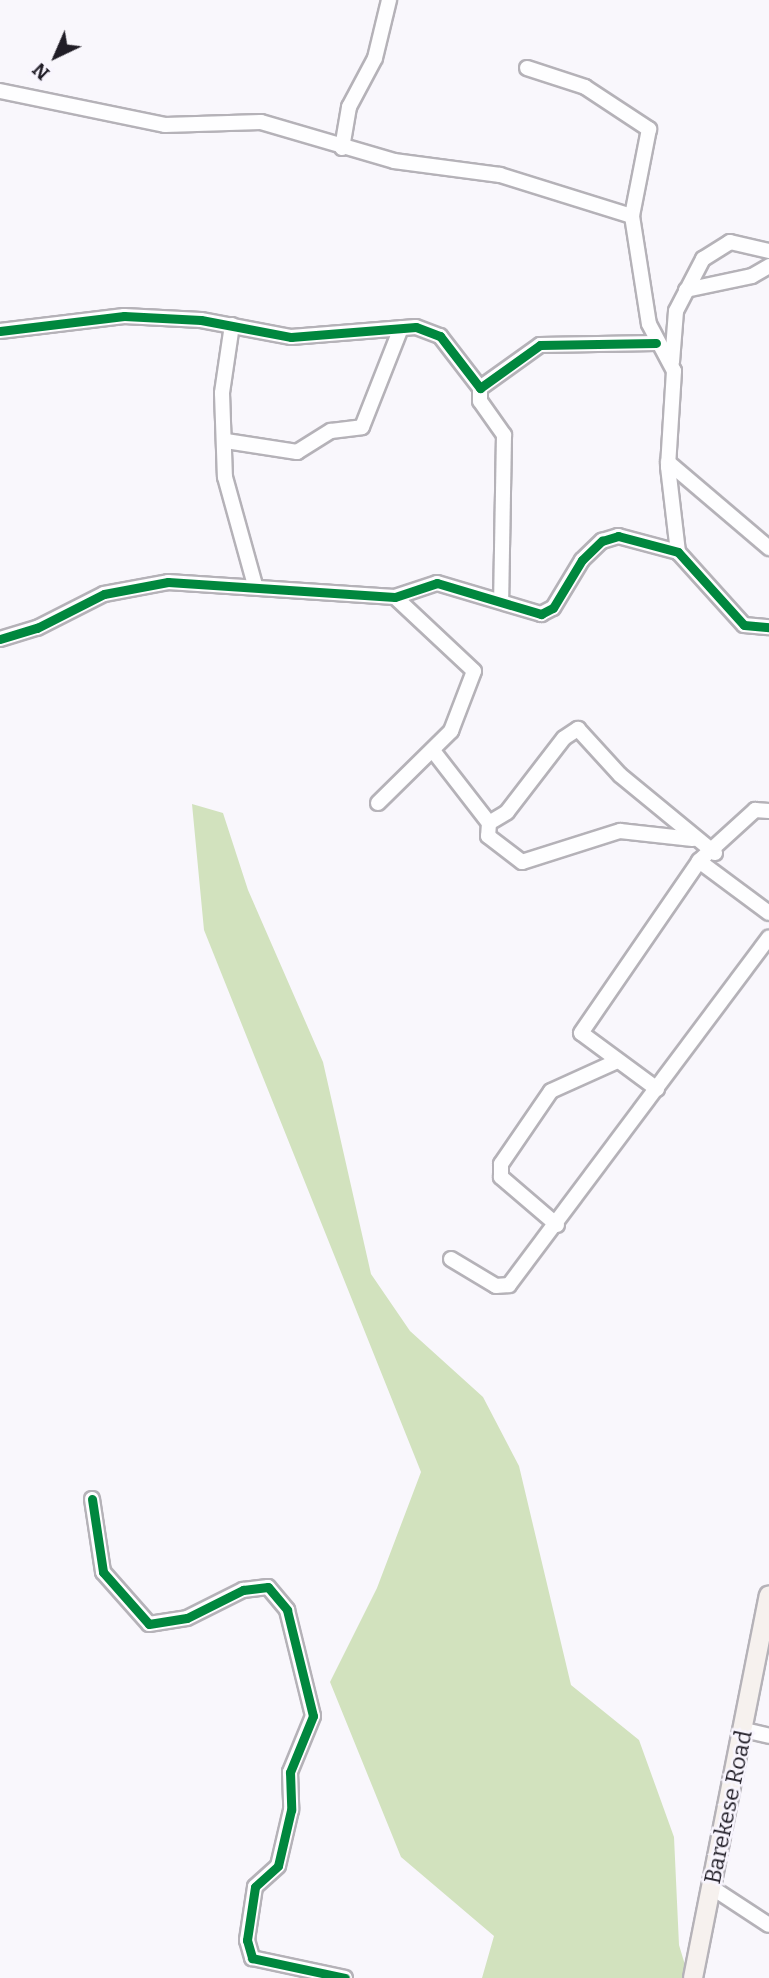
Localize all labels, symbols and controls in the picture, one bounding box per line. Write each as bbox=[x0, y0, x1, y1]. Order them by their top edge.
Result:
north arrow bbox=[21, 21, 91, 91]
text: N bbox=[28, 58, 54, 85]
street label: Barekese Road bbox=[698, 1728, 758, 1886]

